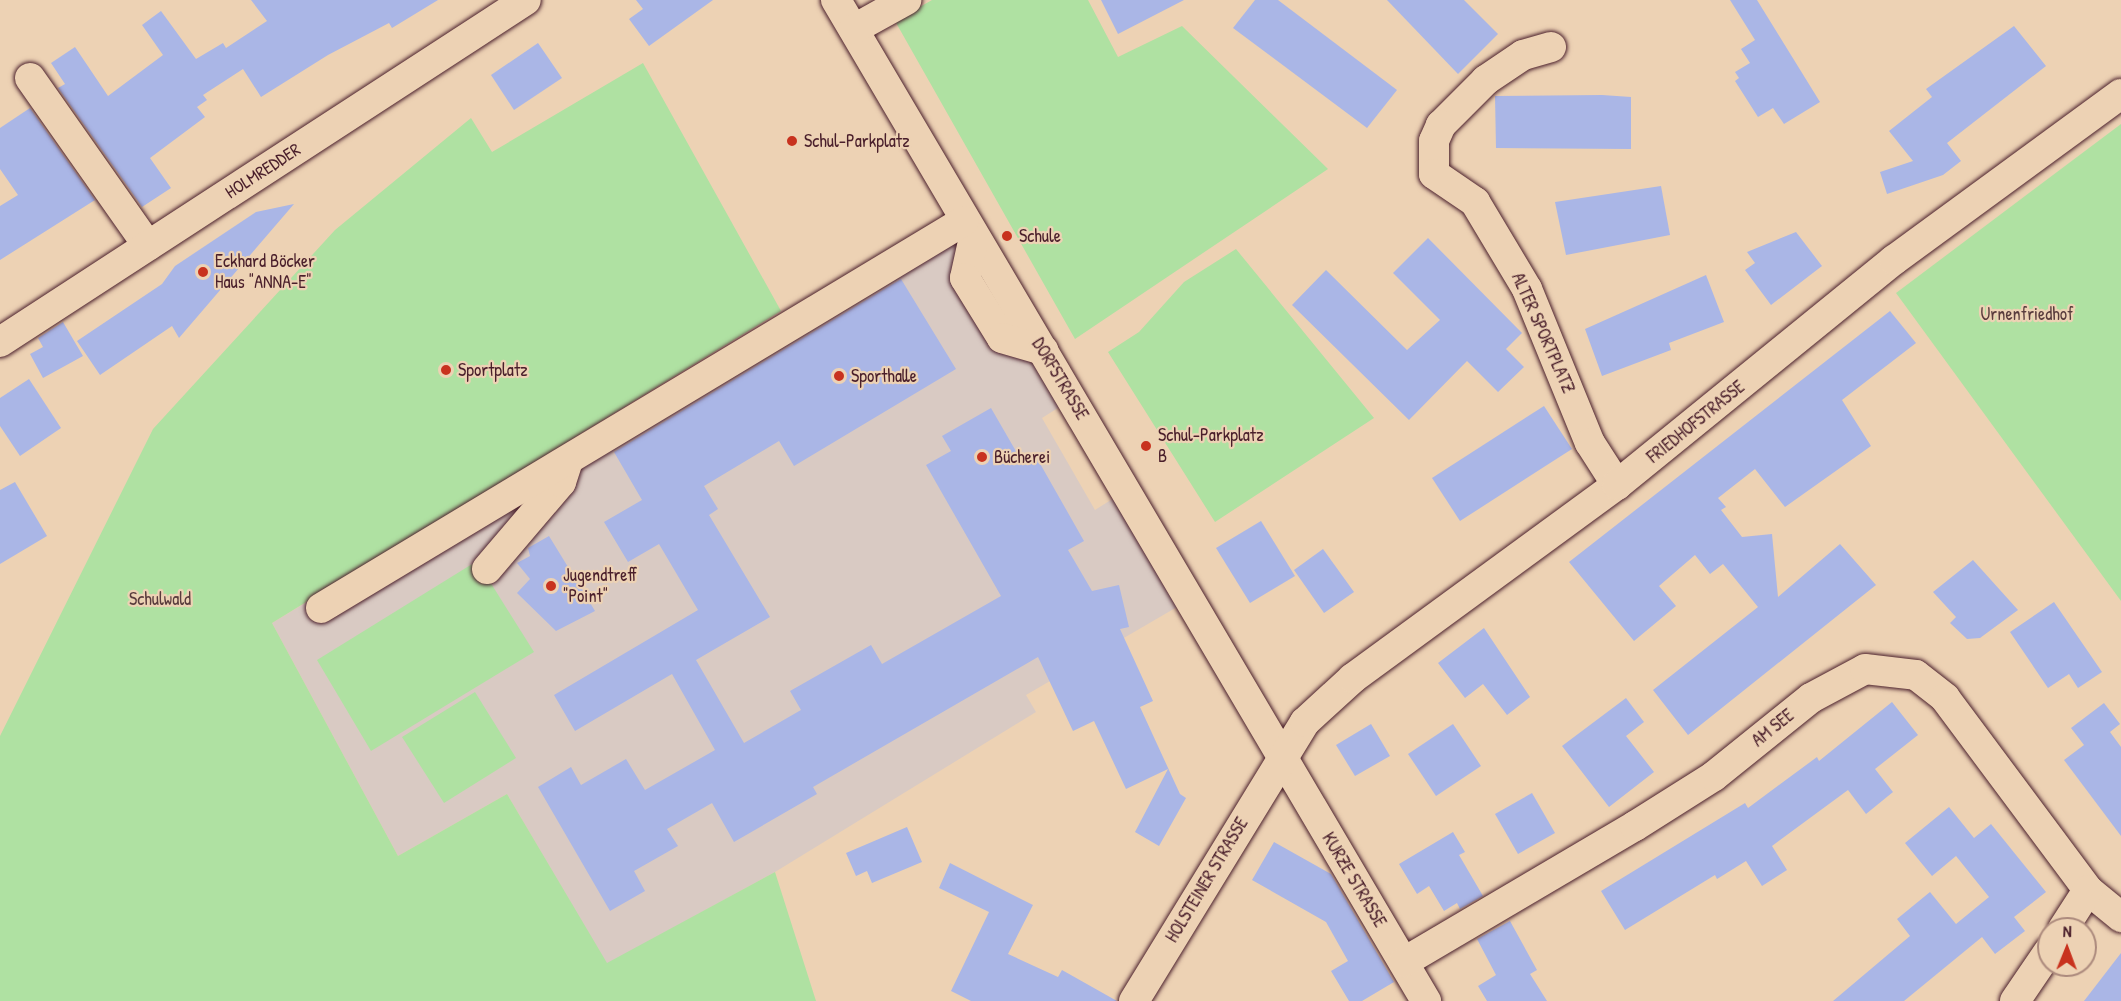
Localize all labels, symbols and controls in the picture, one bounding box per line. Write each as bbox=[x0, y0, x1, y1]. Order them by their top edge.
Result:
place label: Schul-Parkplatz bbox=[804, 130, 910, 152]
marker: Schul-Parkplatz bbox=[785, 134, 799, 148]
street label: HOLMREDDER bbox=[221, 139, 305, 203]
place label: Schule bbox=[1019, 225, 1061, 247]
marker: Schule bbox=[1000, 229, 1014, 243]
place label: Eckhard Böcker Haus "ANNA-E" bbox=[215, 251, 315, 294]
marker: Eckhard Böcker Haus "ANNA-E" bbox=[196, 265, 210, 279]
street label: ALTER SPORTPLATZ bbox=[1507, 270, 1579, 396]
park label: Urnenfriedhof bbox=[1980, 303, 2074, 325]
street label: DORFSTRASSE bbox=[1027, 334, 1093, 424]
place label: Sportplatz bbox=[458, 359, 528, 381]
marker: Sportplatz bbox=[439, 363, 453, 377]
place label: Sporthalle bbox=[851, 365, 917, 387]
marker: Sporthalle bbox=[832, 369, 846, 383]
street label: FRIEDHOFSTRASSE bbox=[1643, 376, 1749, 468]
place label: Schul-Parkplatz B bbox=[1158, 425, 1264, 468]
marker: Schul-Parkplatz B bbox=[1139, 439, 1153, 453]
place label: Bücherei bbox=[994, 446, 1050, 468]
marker: Bücherei bbox=[975, 450, 989, 464]
place label: Jugendtreff "Point" bbox=[563, 565, 637, 608]
marker: Jugendtreff "Point" bbox=[544, 579, 558, 593]
park label: Schulwald bbox=[129, 588, 191, 610]
street label: AM SEE bbox=[1748, 705, 1798, 751]
street label: HOLSTEINER STRASSE bbox=[1161, 814, 1253, 946]
street label: KURZE STRASSE bbox=[1317, 829, 1391, 931]
north arrow bbox=[2037, 917, 2097, 977]
text: N bbox=[2063, 920, 2072, 942]

